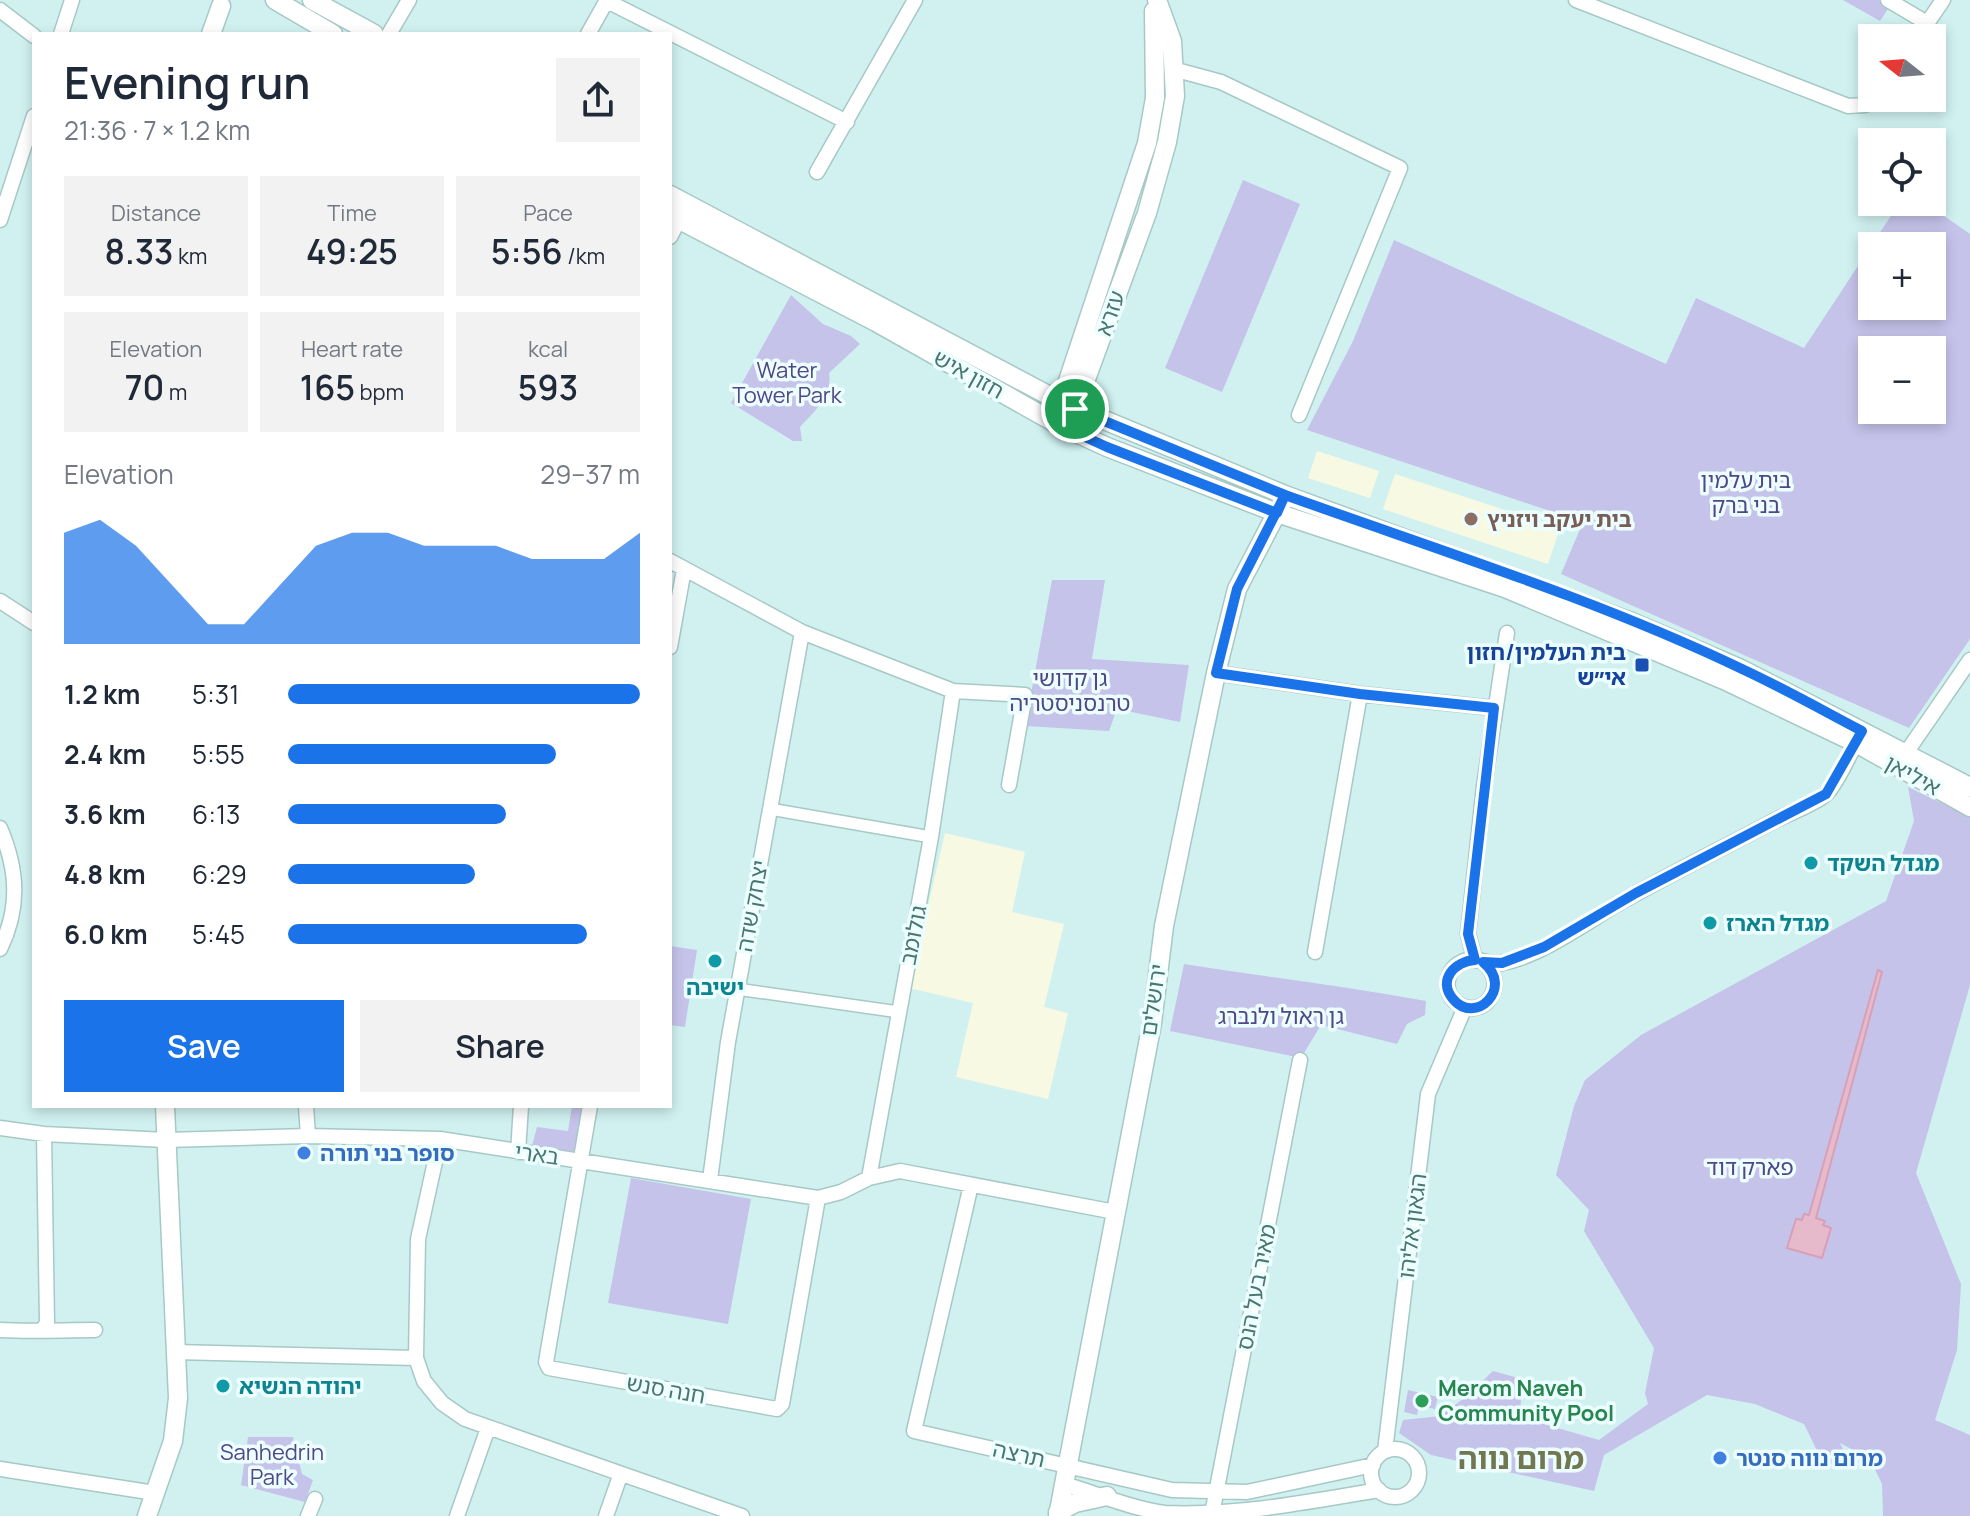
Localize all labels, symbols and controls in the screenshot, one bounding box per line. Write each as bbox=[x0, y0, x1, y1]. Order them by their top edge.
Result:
north arrow bbox=[1858, 24, 1946, 112]
map controls bbox=[1858, 24, 1946, 424]
text: Evening run bbox=[64, 52, 310, 112]
button: share bbox=[556, 58, 640, 142]
text: 21:36 · 7 × 1.2 km bbox=[64, 112, 250, 148]
button: locate bbox=[1858, 128, 1946, 216]
text: Distance bbox=[111, 198, 201, 228]
text: Time bbox=[327, 198, 377, 228]
text: Pace bbox=[523, 198, 573, 228]
text: 8.33 bbox=[104, 228, 174, 274]
text: 49:25 bbox=[306, 228, 398, 274]
text: 5:56 bbox=[491, 228, 563, 274]
button: + bbox=[1858, 232, 1946, 320]
text: km bbox=[174, 241, 208, 271]
text: /km bbox=[563, 241, 605, 271]
street label: עזרא bbox=[1088, 286, 1132, 340]
text: Elevation bbox=[110, 334, 202, 364]
text: Heart rate bbox=[301, 334, 403, 364]
text: kcal bbox=[528, 334, 568, 364]
button: − bbox=[1858, 336, 1946, 424]
street label: חזון איש bbox=[928, 342, 1010, 406]
park label: Water Tower Park bbox=[732, 355, 843, 410]
text: 70 bbox=[125, 364, 164, 410]
text: 165 bbox=[300, 364, 355, 410]
text: 593 bbox=[518, 364, 578, 410]
pin bbox=[1041, 375, 1109, 443]
text: m bbox=[164, 377, 187, 407]
text: bpm bbox=[355, 377, 404, 407]
icon: arrive bbox=[1053, 387, 1097, 431]
text: Elevation bbox=[64, 456, 174, 492]
text: 29–37 m bbox=[540, 456, 640, 492]
park label: בית עלמין בני ברק bbox=[1701, 465, 1791, 520]
place label: בית יעקב ויזניץ bbox=[1487, 504, 1632, 534]
marker: בית יעקב ויזניץ bbox=[1462, 510, 1480, 528]
place label: בית העלמין/חזון אי״ש bbox=[1467, 637, 1626, 692]
marker: בית העלמין/חזון אי״ש bbox=[1633, 656, 1651, 674]
park label: גן קדושי טרנסניסטריה bbox=[1009, 663, 1131, 718]
text: 1.2 km bbox=[64, 676, 140, 712]
text: 5:31 bbox=[192, 676, 239, 712]
text: 2.4 km bbox=[64, 736, 146, 772]
text: 5:55 bbox=[192, 736, 245, 772]
street label: איליאן bbox=[1880, 748, 1946, 802]
text: 3.6 km bbox=[64, 796, 146, 832]
text: 6:13 bbox=[192, 796, 240, 832]
place label: מגדל השקד bbox=[1827, 848, 1939, 878]
marker: מגדל השקד bbox=[1802, 854, 1820, 872]
text: 4.8 km bbox=[64, 856, 146, 892]
text: 6:29 bbox=[192, 856, 247, 892]
street label: יצחק שדה bbox=[729, 858, 775, 954]
street label: גולומב bbox=[893, 903, 933, 967]
place label: מגדל הארז bbox=[1726, 908, 1829, 938]
marker: מגדל הארז bbox=[1701, 914, 1719, 932]
text: 6.0 km bbox=[64, 916, 148, 952]
text: 5:45 bbox=[192, 916, 245, 952]
marker: ישיבה bbox=[706, 952, 724, 970]
street label: ירושלים bbox=[1133, 962, 1173, 1038]
place label: ישיבה bbox=[686, 972, 744, 1002]
button: Save bbox=[64, 1000, 344, 1092]
button: Share bbox=[360, 1000, 640, 1092]
park label: גן ראול ולנברג bbox=[1218, 1001, 1344, 1031]
street label: בארי bbox=[513, 1136, 561, 1172]
place label: סופר בני תורה bbox=[320, 1138, 455, 1168]
marker: סופר בני תורה bbox=[295, 1144, 313, 1162]
park label: פארק דוד bbox=[1706, 1152, 1794, 1182]
street label: הגאון אליהו bbox=[1391, 1172, 1433, 1280]
street label: מאיר בעל הנס bbox=[1229, 1221, 1283, 1353]
street label: חנה סנש bbox=[624, 1367, 708, 1411]
place label: יהודה הנשיא bbox=[239, 1371, 362, 1401]
place label: Merom Naveh Community Pool bbox=[1438, 1373, 1614, 1428]
marker: יהודה הנשיא bbox=[214, 1377, 232, 1395]
marker: Merom Naveh Community Pool bbox=[1413, 1392, 1431, 1410]
street label: תרצה bbox=[990, 1433, 1048, 1475]
park label: Sanhedrin Park bbox=[220, 1437, 324, 1492]
district label: מרום נווה bbox=[1458, 1437, 1584, 1478]
place label: מרום נווה סנטר bbox=[1736, 1443, 1883, 1473]
marker: מרום נווה סנטר bbox=[1711, 1449, 1729, 1467]

